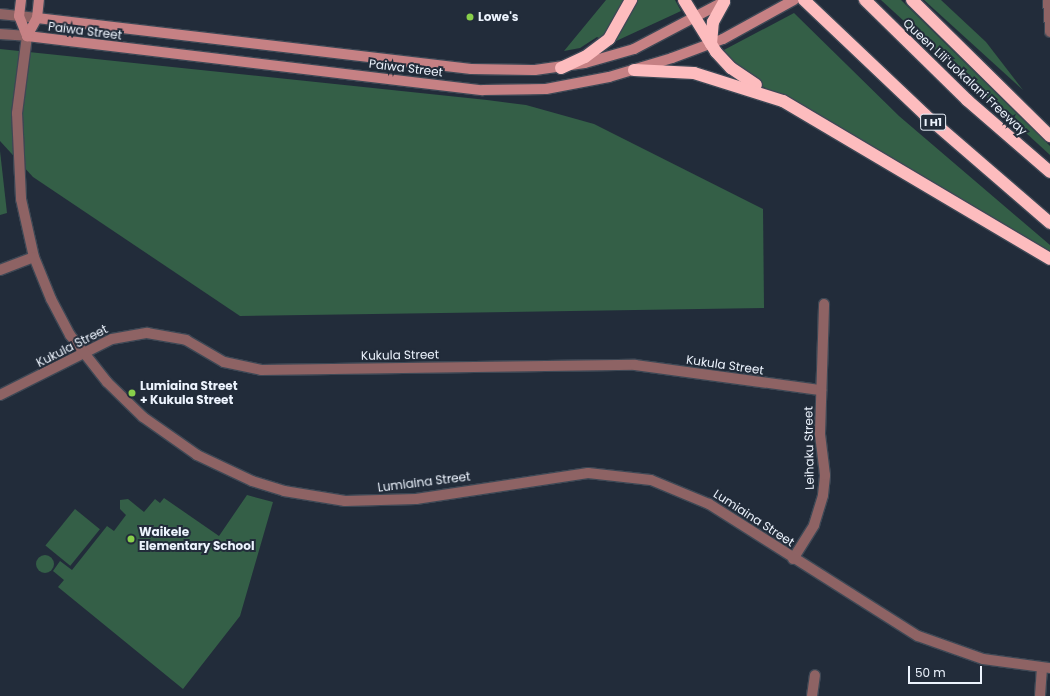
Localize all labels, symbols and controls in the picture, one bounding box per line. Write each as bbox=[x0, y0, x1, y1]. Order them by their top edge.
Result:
place label: Lowe's bbox=[478, 10, 518, 24]
marker: Lowe's bbox=[465, 12, 475, 22]
street label: Queen Liliʻuokalani Freeway bbox=[900, 16, 1030, 138]
street label: Paiwa Street bbox=[47, 19, 123, 43]
street label: Paiwa Street bbox=[368, 56, 444, 80]
road number: I H1 bbox=[920, 113, 946, 131]
street label: Kukula Street bbox=[34, 322, 110, 370]
street label: Kukula Street bbox=[361, 347, 439, 363]
street label: Kukula Street bbox=[685, 352, 765, 378]
place label: Lumiaina Street + Kukula Street bbox=[140, 379, 238, 407]
marker: Lumiaina Street + Kukula Street bbox=[127, 388, 137, 398]
street label: Leihaku Street bbox=[801, 406, 817, 490]
street label: Lumiaina Street bbox=[377, 469, 471, 495]
street label: Lumiaina Street bbox=[711, 487, 797, 549]
place label: Waikele Elementary School bbox=[139, 525, 254, 553]
marker: Waikele Elementary School bbox=[126, 534, 136, 544]
scale bar bbox=[910, 658, 984, 684]
text: 50 m bbox=[915, 664, 946, 681]

